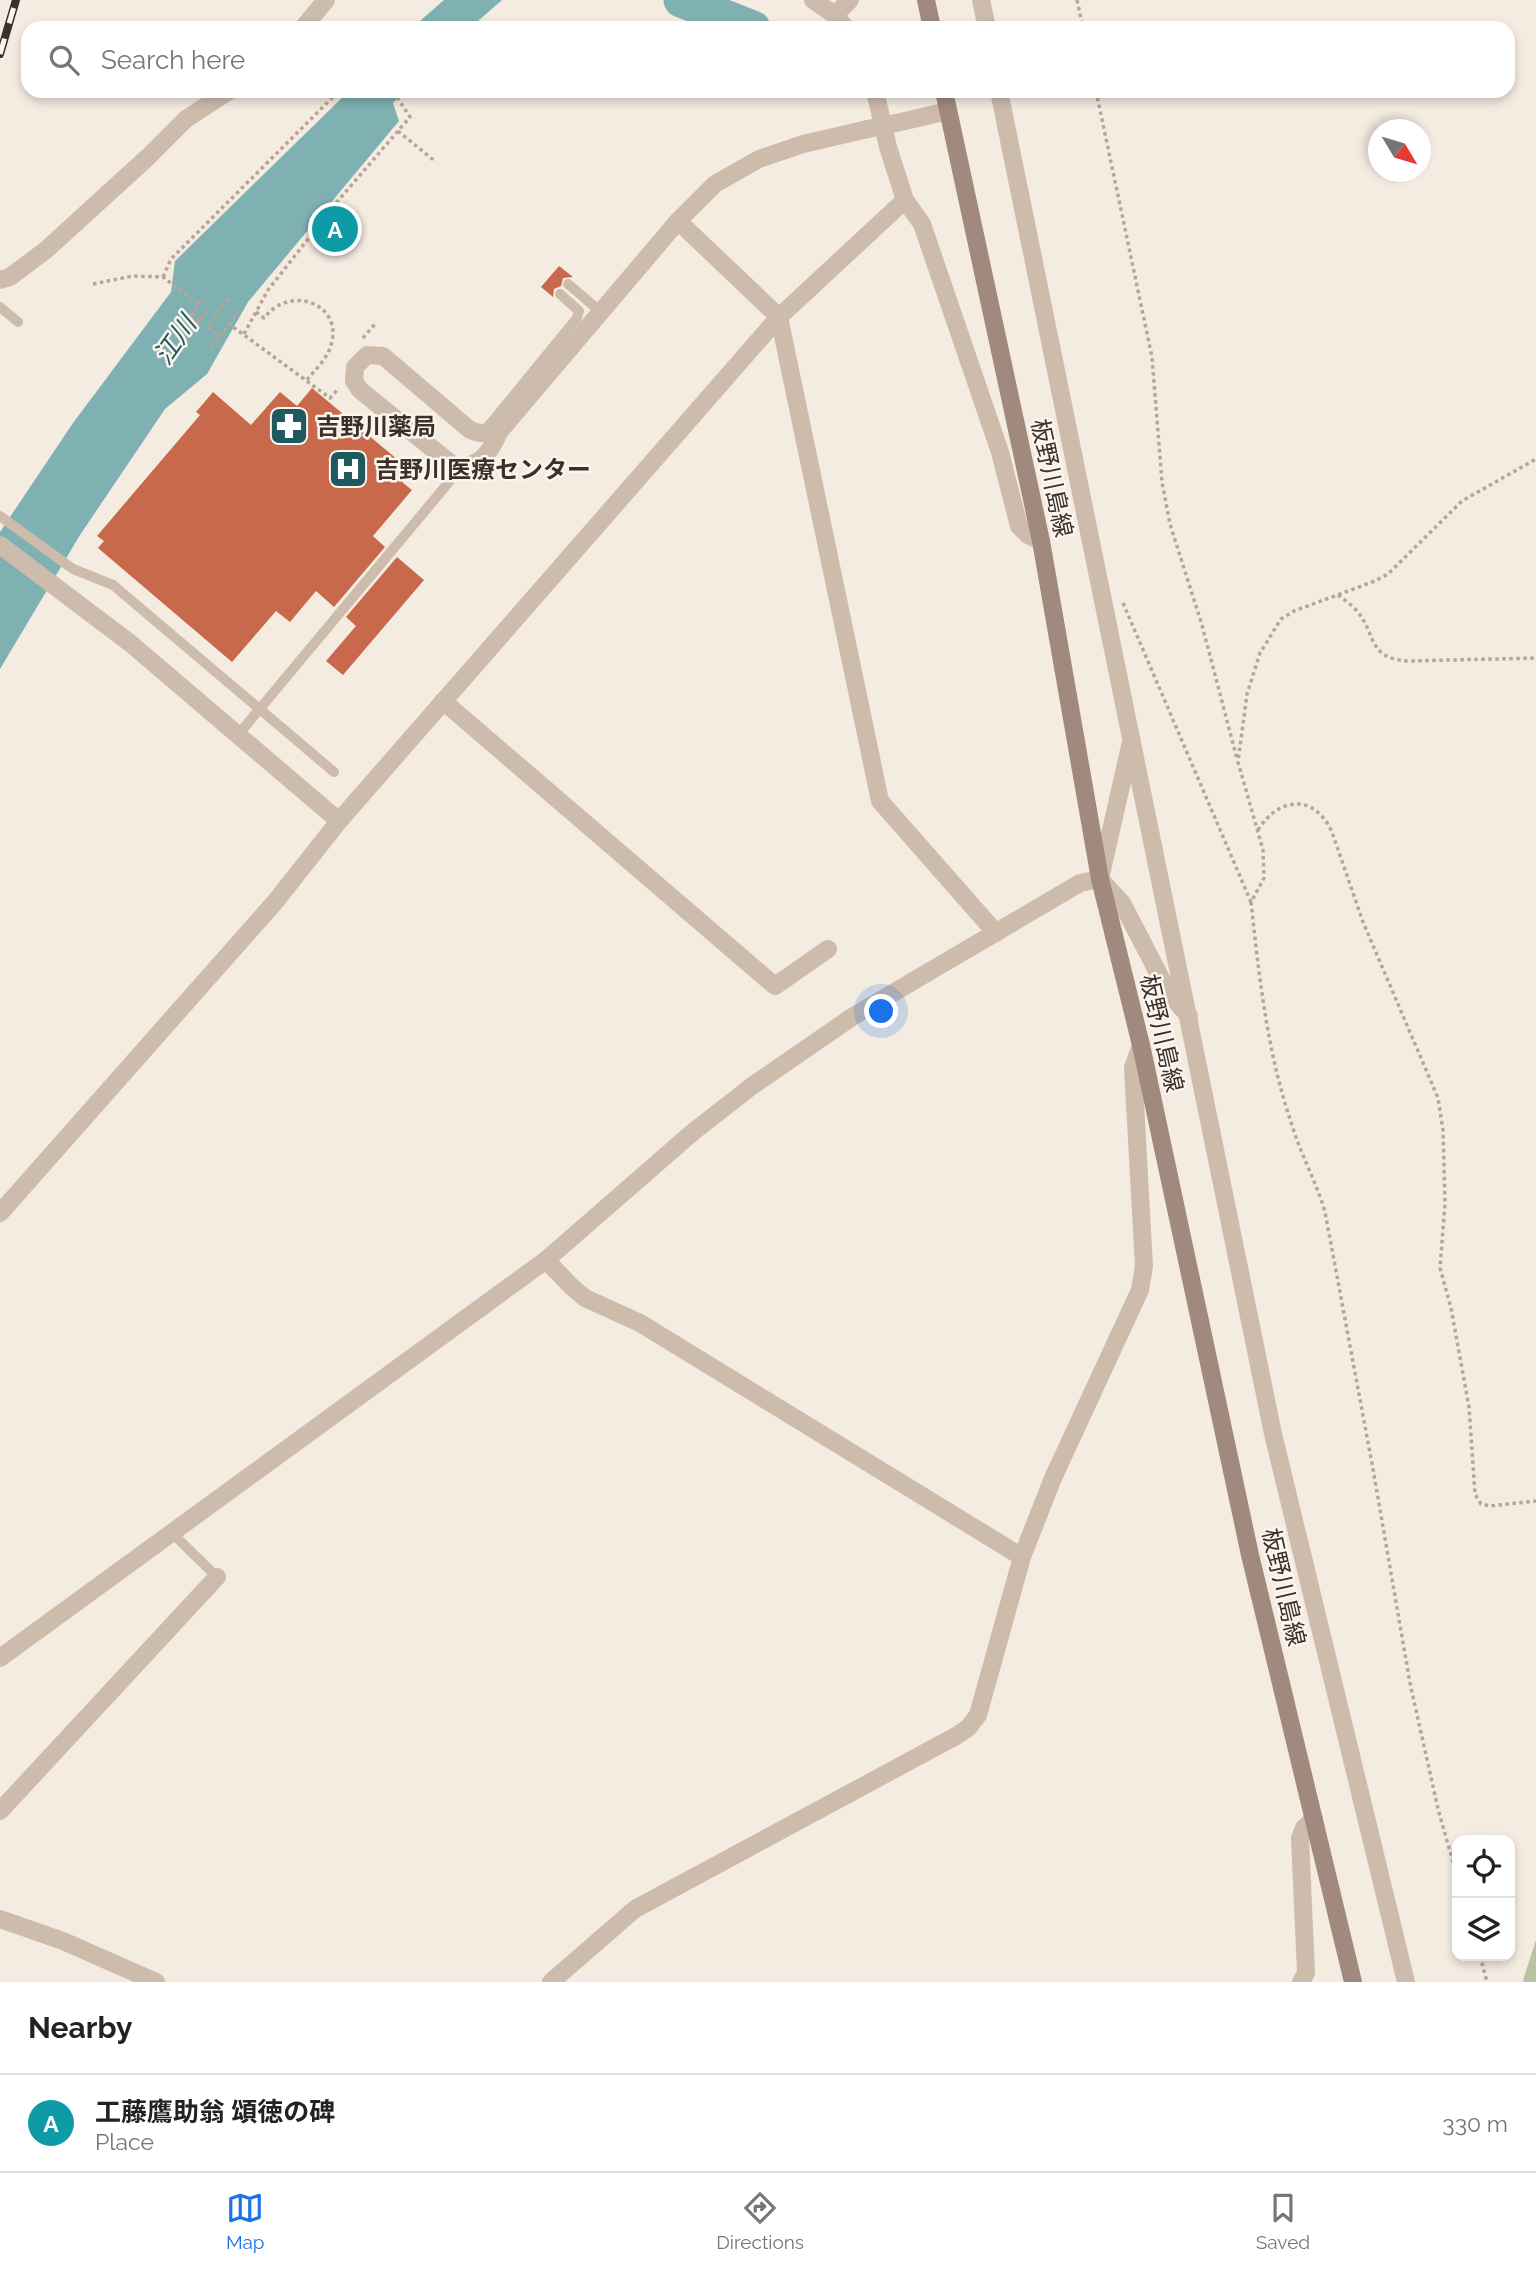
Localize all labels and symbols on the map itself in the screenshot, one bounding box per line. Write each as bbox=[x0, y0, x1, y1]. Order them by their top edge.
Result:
north arrow bbox=[1368, 119, 1431, 182]
pin: A bbox=[312, 203, 358, 255]
water label: 江川 bbox=[148, 308, 204, 370]
pharmacy icon: 吉野川薬局 bbox=[268, 405, 310, 447]
place label: 吉野川薬局 bbox=[316, 412, 436, 441]
street label: 板野川島線 bbox=[1025, 416, 1079, 540]
hospital icon: 吉野川医療センター bbox=[327, 448, 369, 490]
place label: 吉野川医療センター bbox=[375, 455, 591, 484]
street label: 板野川島線 bbox=[1134, 971, 1190, 1095]
your location bbox=[864, 994, 898, 1028]
street label: 板野川島線 bbox=[1256, 1525, 1312, 1649]

